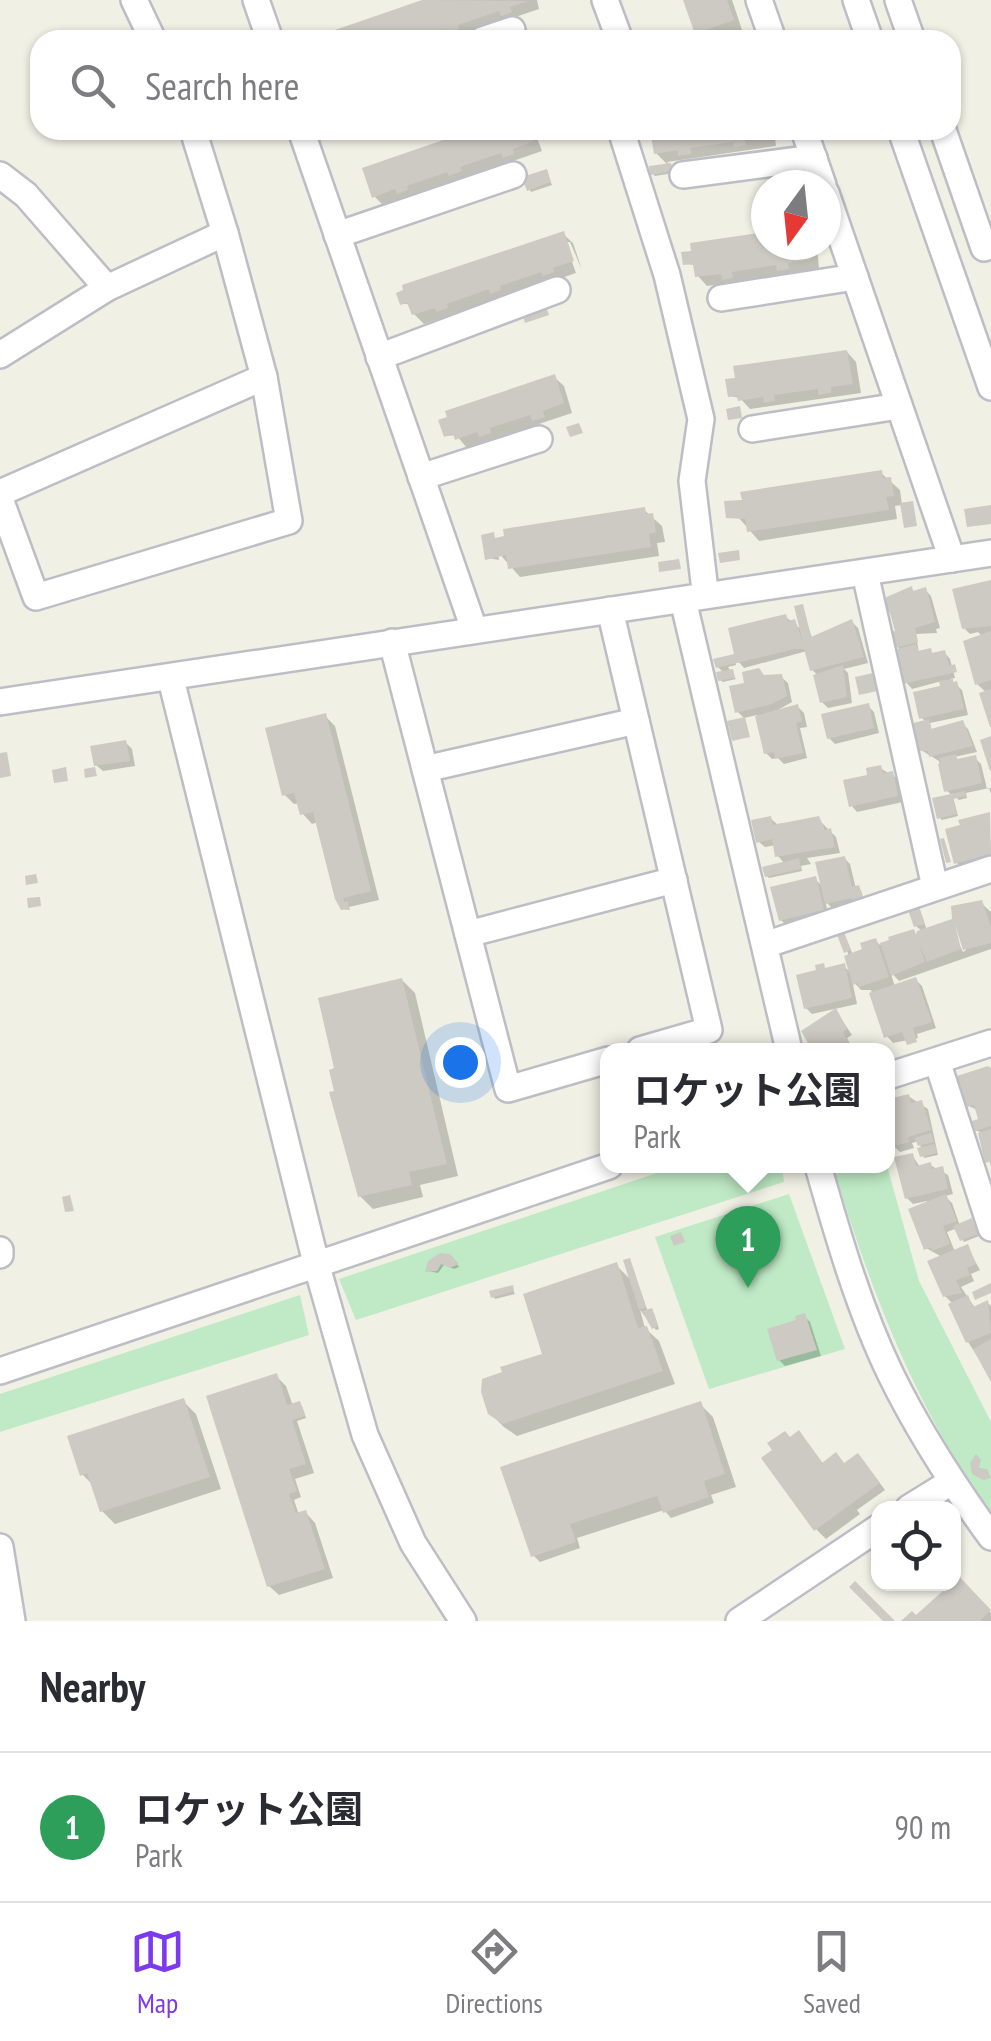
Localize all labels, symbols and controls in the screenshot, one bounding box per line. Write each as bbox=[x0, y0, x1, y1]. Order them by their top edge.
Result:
search box bbox=[30, 30, 961, 140]
icon: search bbox=[65, 58, 120, 113]
text: Search here bbox=[145, 61, 299, 110]
north arrow bbox=[751, 170, 841, 260]
your location bbox=[435, 1037, 486, 1088]
popup bbox=[600, 1043, 895, 1173]
text: ロケット公園 bbox=[633, 1065, 862, 1114]
text: Park bbox=[633, 1115, 681, 1157]
pin: 1 bbox=[716, 1206, 780, 1288]
map controls bbox=[871, 1501, 961, 1591]
button: locate bbox=[871, 1501, 961, 1591]
text: Nearby bbox=[40, 1659, 145, 1714]
text: ロケット公園 bbox=[135, 1784, 363, 1833]
text: 1 bbox=[65, 1806, 80, 1848]
text: 90 m bbox=[895, 1806, 951, 1848]
text: Park bbox=[135, 1834, 183, 1876]
tab: Map bbox=[130, 1924, 185, 2021]
tab: Directions bbox=[445, 1924, 543, 2021]
tab: Saved bbox=[803, 1924, 861, 2021]

